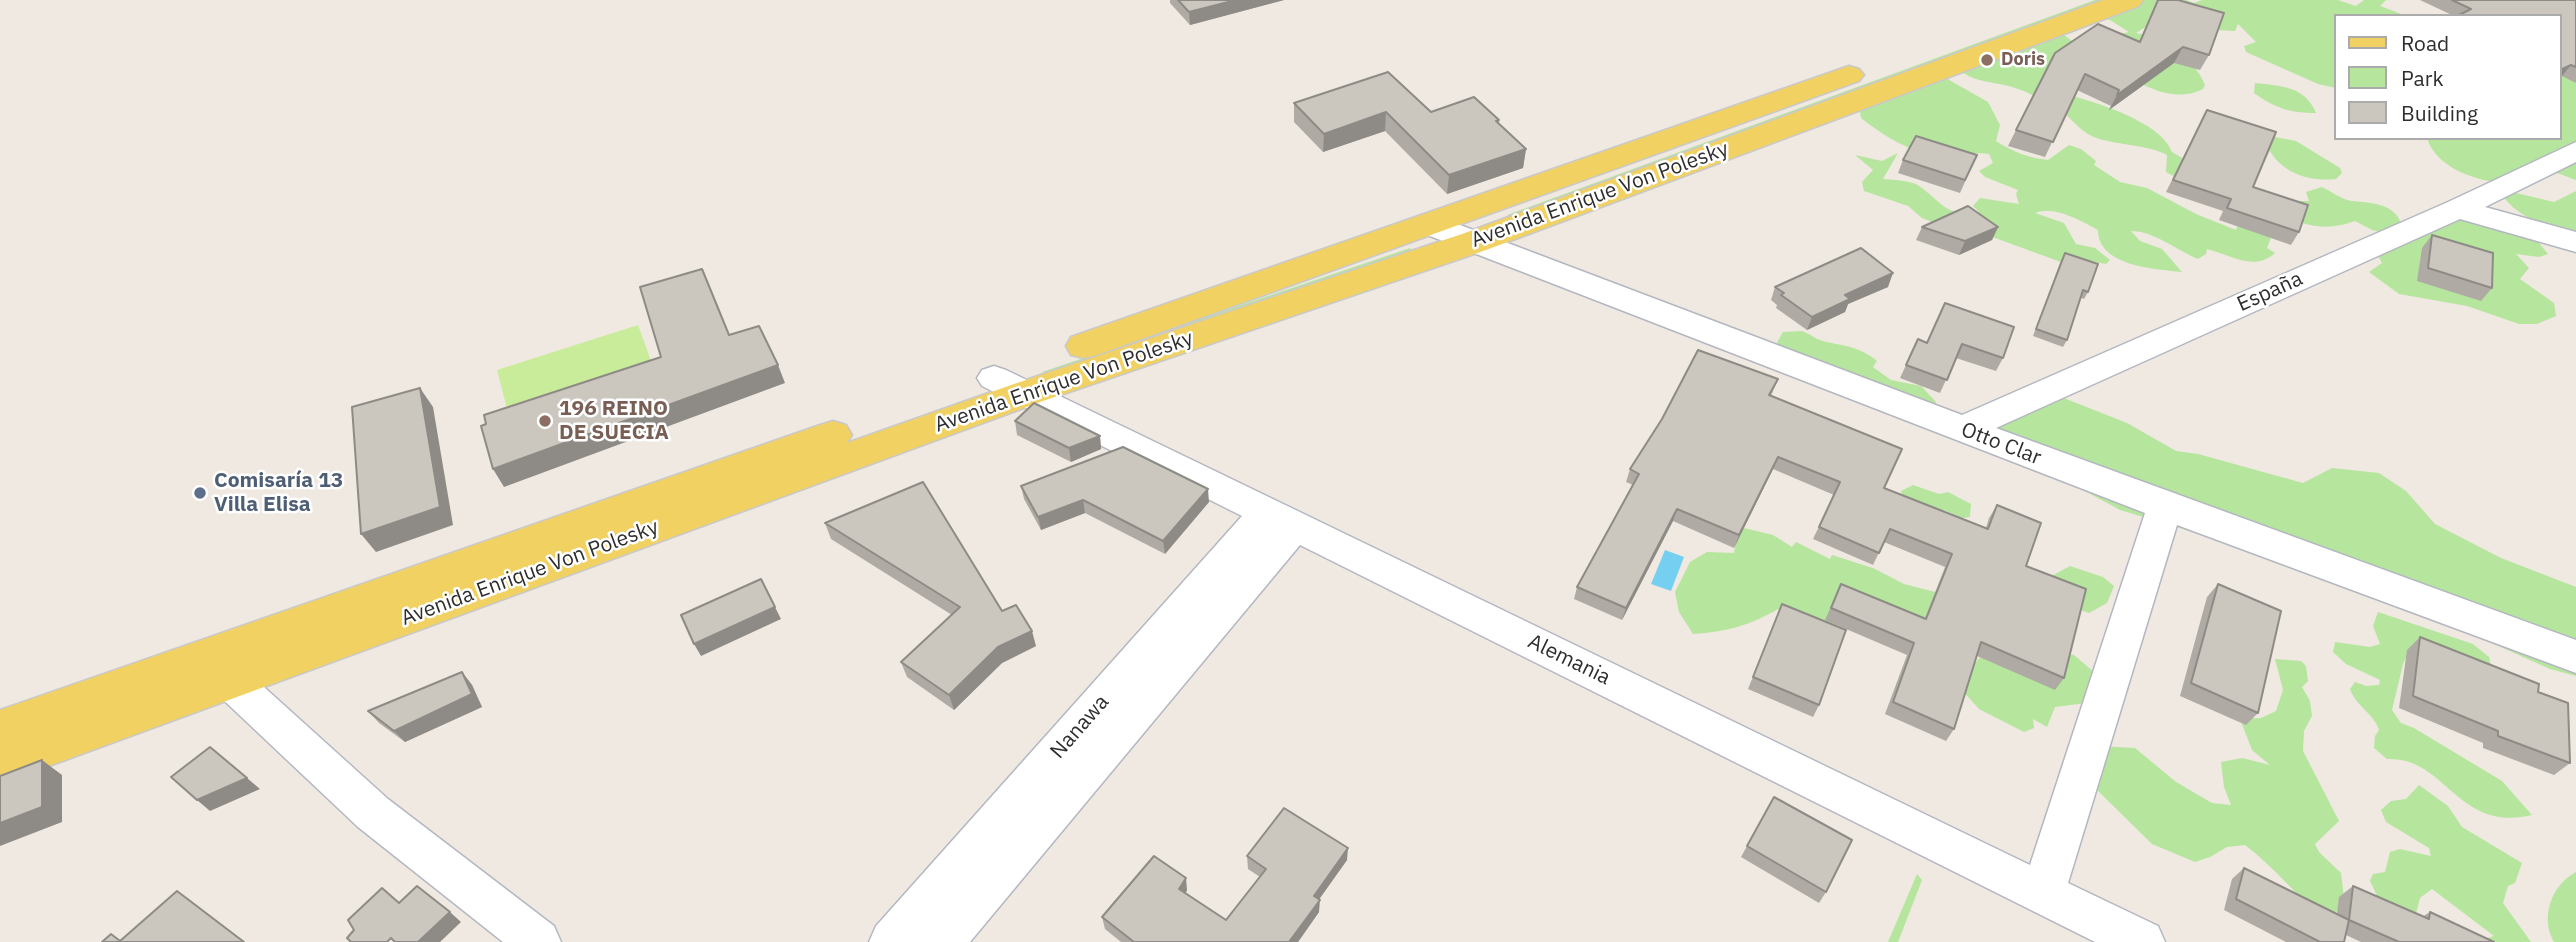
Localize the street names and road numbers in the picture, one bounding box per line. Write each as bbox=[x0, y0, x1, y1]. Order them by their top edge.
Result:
street label: Avenida Enrique Von Polesky bbox=[1468, 137, 1732, 253]
street label: España bbox=[2233, 266, 2307, 318]
street label: Avenida Enrique Von Polesky bbox=[931, 326, 1197, 438]
street label: Otto Clar bbox=[1957, 417, 2045, 471]
street label: Avenida Enrique Von Polesky bbox=[398, 515, 662, 631]
street label: Alemania bbox=[1524, 629, 1614, 691]
street label: Nanawa bbox=[1045, 690, 1115, 764]

